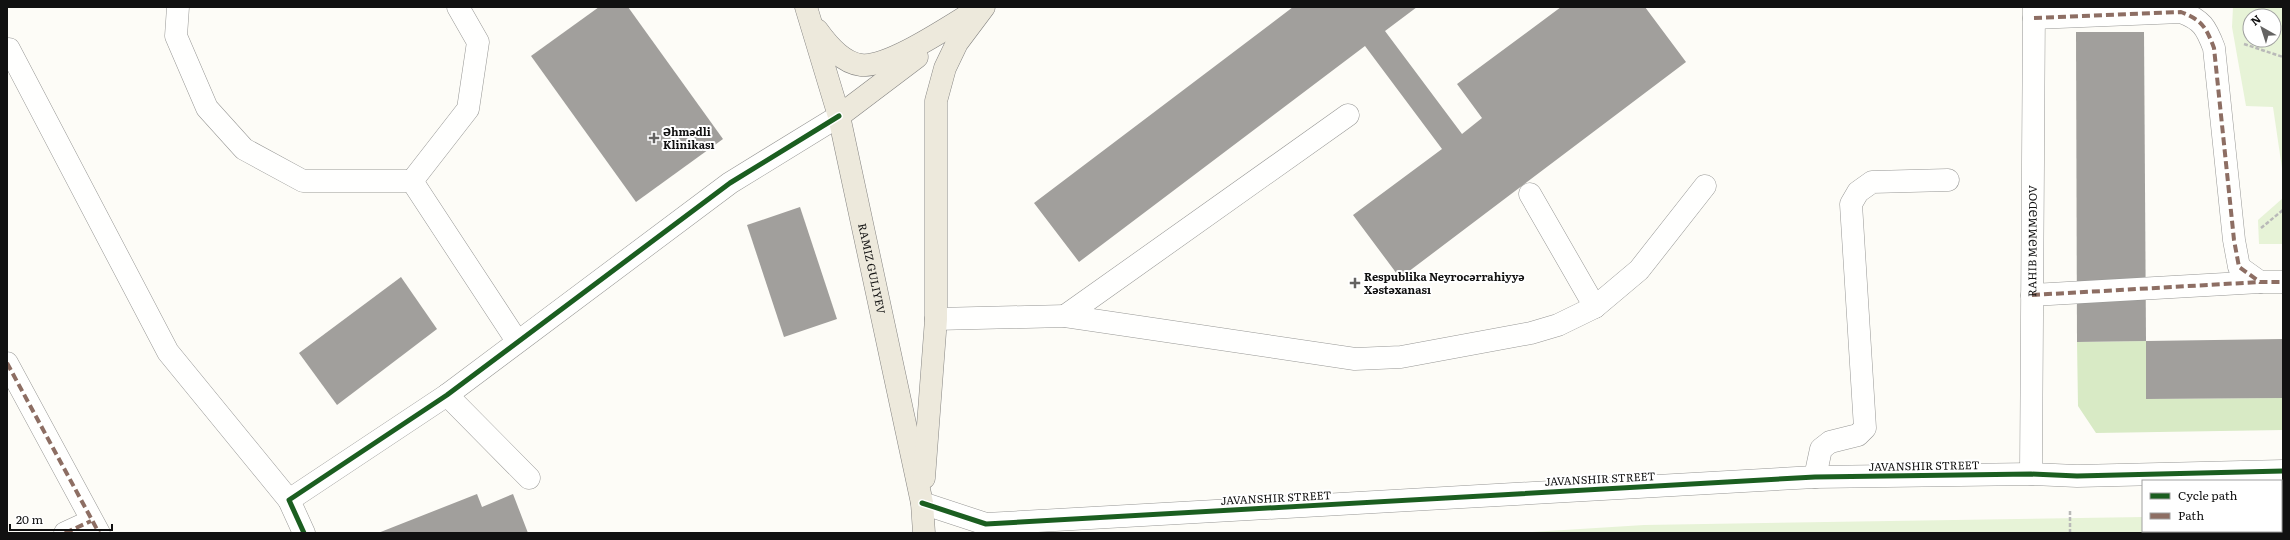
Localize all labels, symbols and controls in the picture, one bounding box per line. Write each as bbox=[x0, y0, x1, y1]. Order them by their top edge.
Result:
north arrow bbox=[2242, 8, 2282, 48]
text: N bbox=[2246, 10, 2264, 29]
place label: Əhmədli Klinikası bbox=[663, 123, 714, 152]
marker: Əhmədli Klinikası bbox=[648, 132, 660, 144]
street label: RAHIB MƏMMƏDOV bbox=[2023, 185, 2040, 297]
street label: RAMIZ GULIYEV bbox=[855, 221, 890, 315]
place label: Respublika Neyrocərrahiyyə Xəstəxanası bbox=[1364, 268, 1524, 297]
marker: Respublika Neyrocərrahiyyə Xəstəxanası bbox=[1349, 277, 1361, 289]
street label: JAVANSHIR STREET bbox=[1868, 456, 1980, 474]
street label: JAVANSHIR STREET bbox=[1544, 467, 1656, 489]
legend bbox=[2142, 480, 2282, 532]
street label: JAVANSHIR STREET bbox=[1220, 486, 1332, 508]
text: Cycle path bbox=[2178, 486, 2238, 504]
scale bar bbox=[10, 506, 112, 532]
text: Path bbox=[2178, 506, 2204, 524]
text: 20 m bbox=[16, 510, 43, 528]

